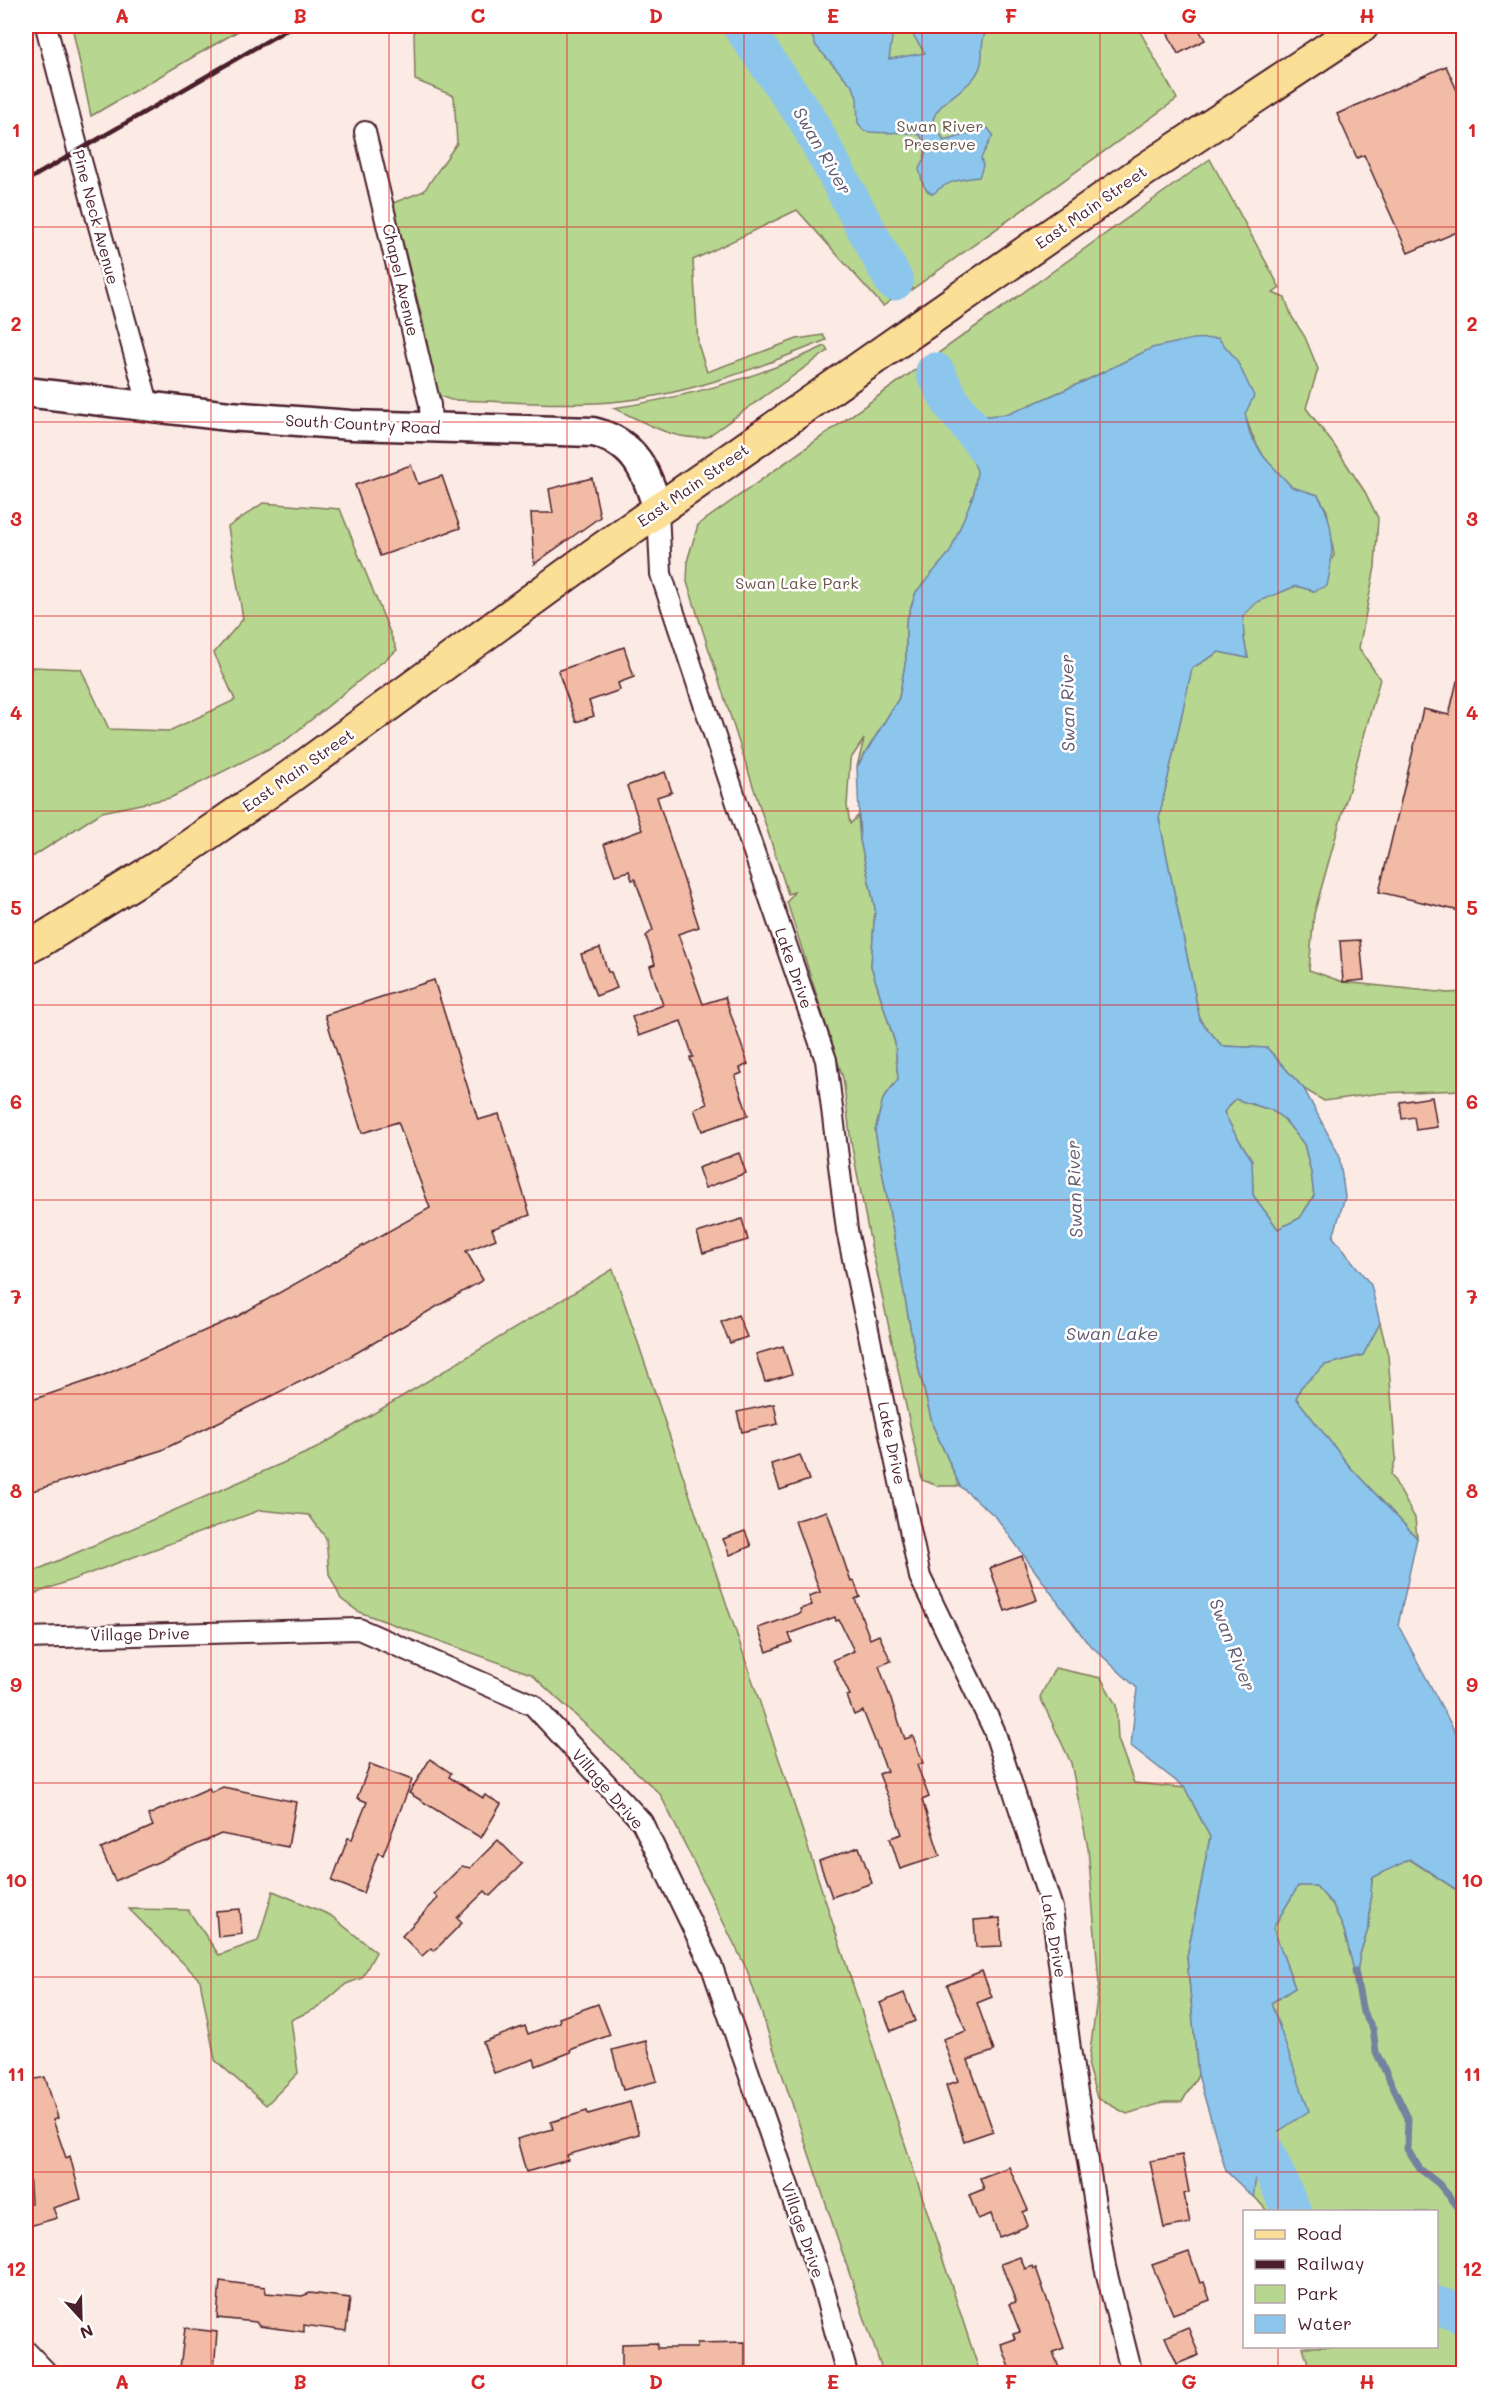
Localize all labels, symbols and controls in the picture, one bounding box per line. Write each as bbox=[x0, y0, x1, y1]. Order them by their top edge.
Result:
text: A bbox=[115, 2, 129, 28]
text: B bbox=[293, 2, 307, 28]
text: C bbox=[471, 2, 486, 28]
text: D bbox=[649, 2, 663, 28]
text: E bbox=[827, 2, 839, 28]
text: F bbox=[1005, 2, 1018, 28]
text: G bbox=[1181, 2, 1197, 28]
text: H bbox=[1359, 2, 1375, 28]
water label: Swan River bbox=[788, 102, 858, 199]
park label: Swan River Preserve bbox=[897, 115, 983, 154]
text: 1 bbox=[12, 116, 20, 142]
text: 1 bbox=[1468, 116, 1476, 142]
street label: Pine Neck Avenue bbox=[68, 147, 125, 287]
street label: East Main Street bbox=[1031, 160, 1151, 253]
street label: Chapel Avenue bbox=[378, 222, 425, 338]
text: 2 bbox=[10, 310, 22, 336]
text: 2 bbox=[1466, 310, 1478, 336]
street label: South Country Road bbox=[285, 409, 441, 438]
street label: East Main Street bbox=[633, 438, 753, 531]
text: 3 bbox=[10, 505, 22, 531]
text: 3 bbox=[1466, 505, 1478, 531]
park label: Swan Lake Park bbox=[735, 572, 859, 593]
water label: Swan River bbox=[1054, 654, 1080, 752]
text: 4 bbox=[10, 699, 23, 725]
text: 4 bbox=[1466, 699, 1479, 725]
street label: East Main Street bbox=[238, 723, 358, 816]
text: 5 bbox=[10, 894, 22, 920]
text: 5 bbox=[1466, 894, 1478, 920]
street label: Lake Drive bbox=[771, 925, 818, 1011]
text: 6 bbox=[10, 1088, 22, 1114]
text: 6 bbox=[1466, 1088, 1478, 1114]
water label: Swan River bbox=[1060, 1140, 1088, 1238]
text: 7 bbox=[10, 1283, 22, 1309]
text: 7 bbox=[1466, 1283, 1478, 1309]
water label: Swan Lake bbox=[1066, 1321, 1158, 1345]
street label: Lake Drive bbox=[873, 1400, 912, 1486]
text: 8 bbox=[10, 1477, 22, 1503]
text: 8 bbox=[1466, 1477, 1478, 1503]
water label: Swan River bbox=[1204, 1595, 1262, 1695]
street label: Village Drive bbox=[90, 1622, 190, 1645]
text: 9 bbox=[10, 1671, 22, 1697]
text: 9 bbox=[1466, 1671, 1478, 1697]
street label: Village Drive bbox=[568, 1744, 649, 1833]
text: 10 bbox=[5, 1866, 27, 1892]
text: 10 bbox=[1461, 1866, 1483, 1892]
street label: Lake Drive bbox=[1037, 1893, 1072, 1979]
text: 11 bbox=[7, 2060, 25, 2086]
text: 11 bbox=[1463, 2060, 1481, 2086]
street label: Village Drive bbox=[777, 2179, 830, 2280]
legend bbox=[1243, 2210, 1438, 2348]
text: Road bbox=[1297, 2221, 1342, 2245]
text: Railway bbox=[1297, 2251, 1364, 2275]
text: 12 bbox=[6, 2255, 26, 2281]
text: 12 bbox=[1462, 2255, 1482, 2281]
text: Park bbox=[1297, 2281, 1338, 2305]
north arrow bbox=[51, 2288, 111, 2348]
text: Water bbox=[1297, 2311, 1352, 2335]
text: N bbox=[77, 2320, 96, 2344]
text: A bbox=[115, 2368, 129, 2394]
text: B bbox=[293, 2368, 307, 2394]
text: C bbox=[471, 2368, 486, 2394]
text: D bbox=[649, 2368, 663, 2394]
text: E bbox=[827, 2368, 839, 2394]
text: F bbox=[1005, 2368, 1018, 2394]
text: G bbox=[1181, 2368, 1197, 2394]
text: H bbox=[1359, 2368, 1375, 2394]

